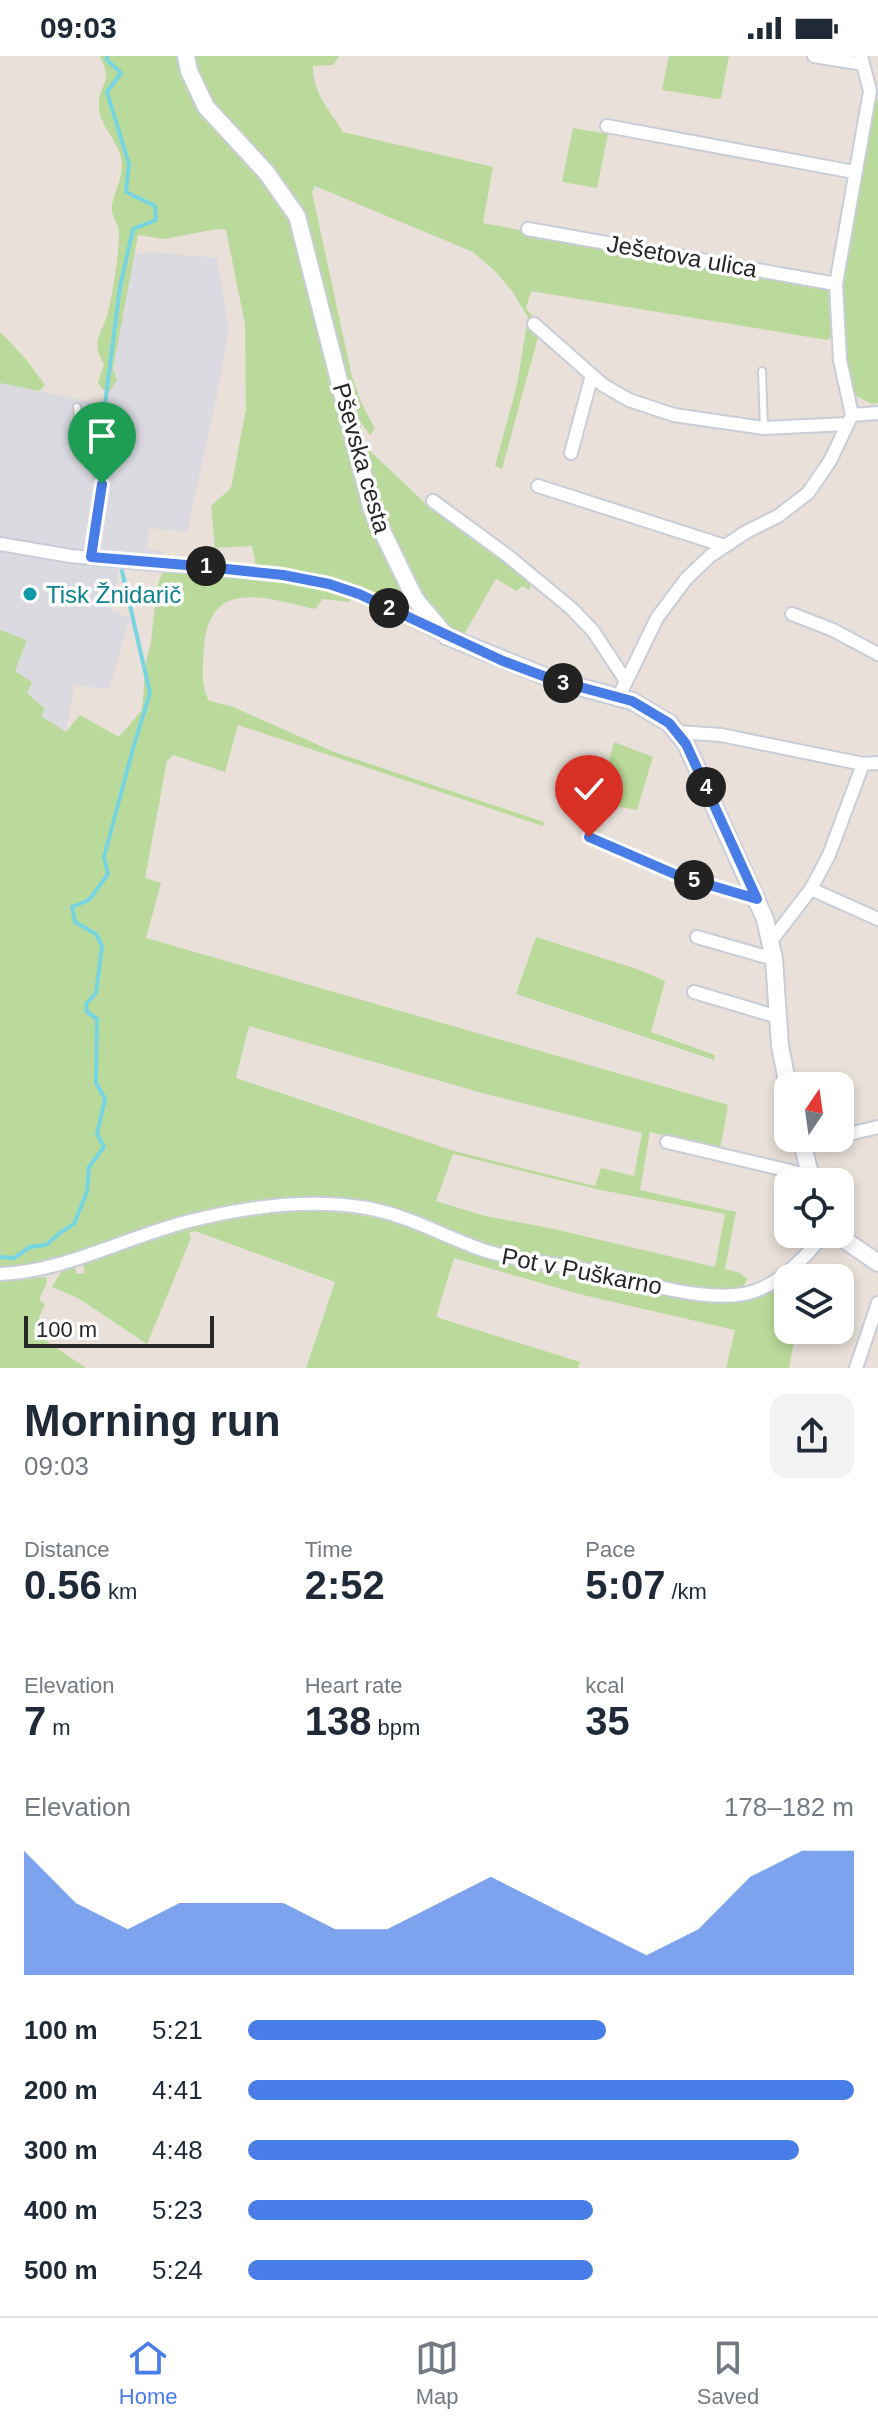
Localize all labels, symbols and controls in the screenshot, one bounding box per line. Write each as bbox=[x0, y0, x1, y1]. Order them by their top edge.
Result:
text: 09:03 bbox=[40, 11, 117, 44]
street label: Ješetova ulica bbox=[605, 229, 760, 283]
street label: Pševska cesta bbox=[328, 380, 396, 537]
pin bbox=[68, 402, 136, 484]
icon: arrive bbox=[80, 414, 124, 458]
pin: 1 bbox=[186, 546, 226, 586]
text: 1 bbox=[200, 553, 212, 578]
place label: Tisk Žnidarič bbox=[46, 581, 181, 608]
marker: Tisk Žnidarič bbox=[21, 585, 39, 603]
pin: 2 bbox=[369, 588, 409, 628]
text: 2 bbox=[383, 595, 395, 620]
pin: 3 bbox=[543, 663, 583, 703]
text: 3 bbox=[557, 670, 569, 695]
pin bbox=[555, 755, 623, 837]
icon: check bbox=[567, 767, 611, 811]
pin: 4 bbox=[686, 767, 726, 807]
text: 4 bbox=[700, 774, 712, 799]
pin: 5 bbox=[674, 860, 714, 900]
text: 5 bbox=[688, 867, 700, 892]
north arrow bbox=[774, 1072, 854, 1152]
map controls bbox=[774, 1072, 854, 1344]
button: locate bbox=[774, 1168, 854, 1248]
street label: Pot v Puškarno bbox=[500, 1242, 664, 1300]
button: layers bbox=[774, 1264, 854, 1344]
scale bar bbox=[24, 1312, 214, 1348]
text: 100 m bbox=[36, 1317, 97, 1342]
button: share bbox=[770, 1394, 854, 1478]
text: Morning run bbox=[24, 1396, 281, 1445]
text: 09:03 bbox=[24, 1451, 89, 1481]
text: Distance bbox=[24, 1537, 110, 1562]
text: Time bbox=[305, 1537, 353, 1562]
text: Pace bbox=[585, 1537, 635, 1562]
text: 0.56 bbox=[24, 1563, 102, 1607]
text: 2:52 bbox=[305, 1563, 385, 1607]
text: 5:07 bbox=[585, 1563, 665, 1607]
text: km bbox=[102, 1579, 137, 1604]
text: /km bbox=[665, 1579, 707, 1604]
text: Elevation bbox=[24, 1673, 115, 1698]
text: Heart rate bbox=[305, 1673, 402, 1698]
text: kcal bbox=[585, 1673, 624, 1698]
text: 7 bbox=[24, 1699, 46, 1743]
text: 138 bbox=[305, 1699, 371, 1743]
text: 35 bbox=[585, 1699, 630, 1743]
text: m bbox=[46, 1715, 71, 1740]
text: bpm bbox=[371, 1715, 420, 1740]
text: Elevation bbox=[24, 1792, 131, 1822]
text: 178–182 m bbox=[724, 1792, 854, 1822]
text: 100 m bbox=[24, 2015, 98, 2045]
text: 5:21 bbox=[152, 2015, 203, 2045]
text: 200 m bbox=[24, 2075, 98, 2105]
text: 4:41 bbox=[152, 2075, 203, 2105]
text: 300 m bbox=[24, 2135, 98, 2165]
text: 4:48 bbox=[152, 2135, 203, 2165]
text: 400 m bbox=[24, 2195, 98, 2225]
text: 5:23 bbox=[152, 2195, 203, 2225]
text: 500 m bbox=[24, 2255, 98, 2285]
text: 5:24 bbox=[152, 2255, 203, 2285]
tab: Home bbox=[119, 2336, 178, 2410]
tab: Map bbox=[415, 2336, 459, 2410]
tab: Saved bbox=[697, 2336, 759, 2410]

